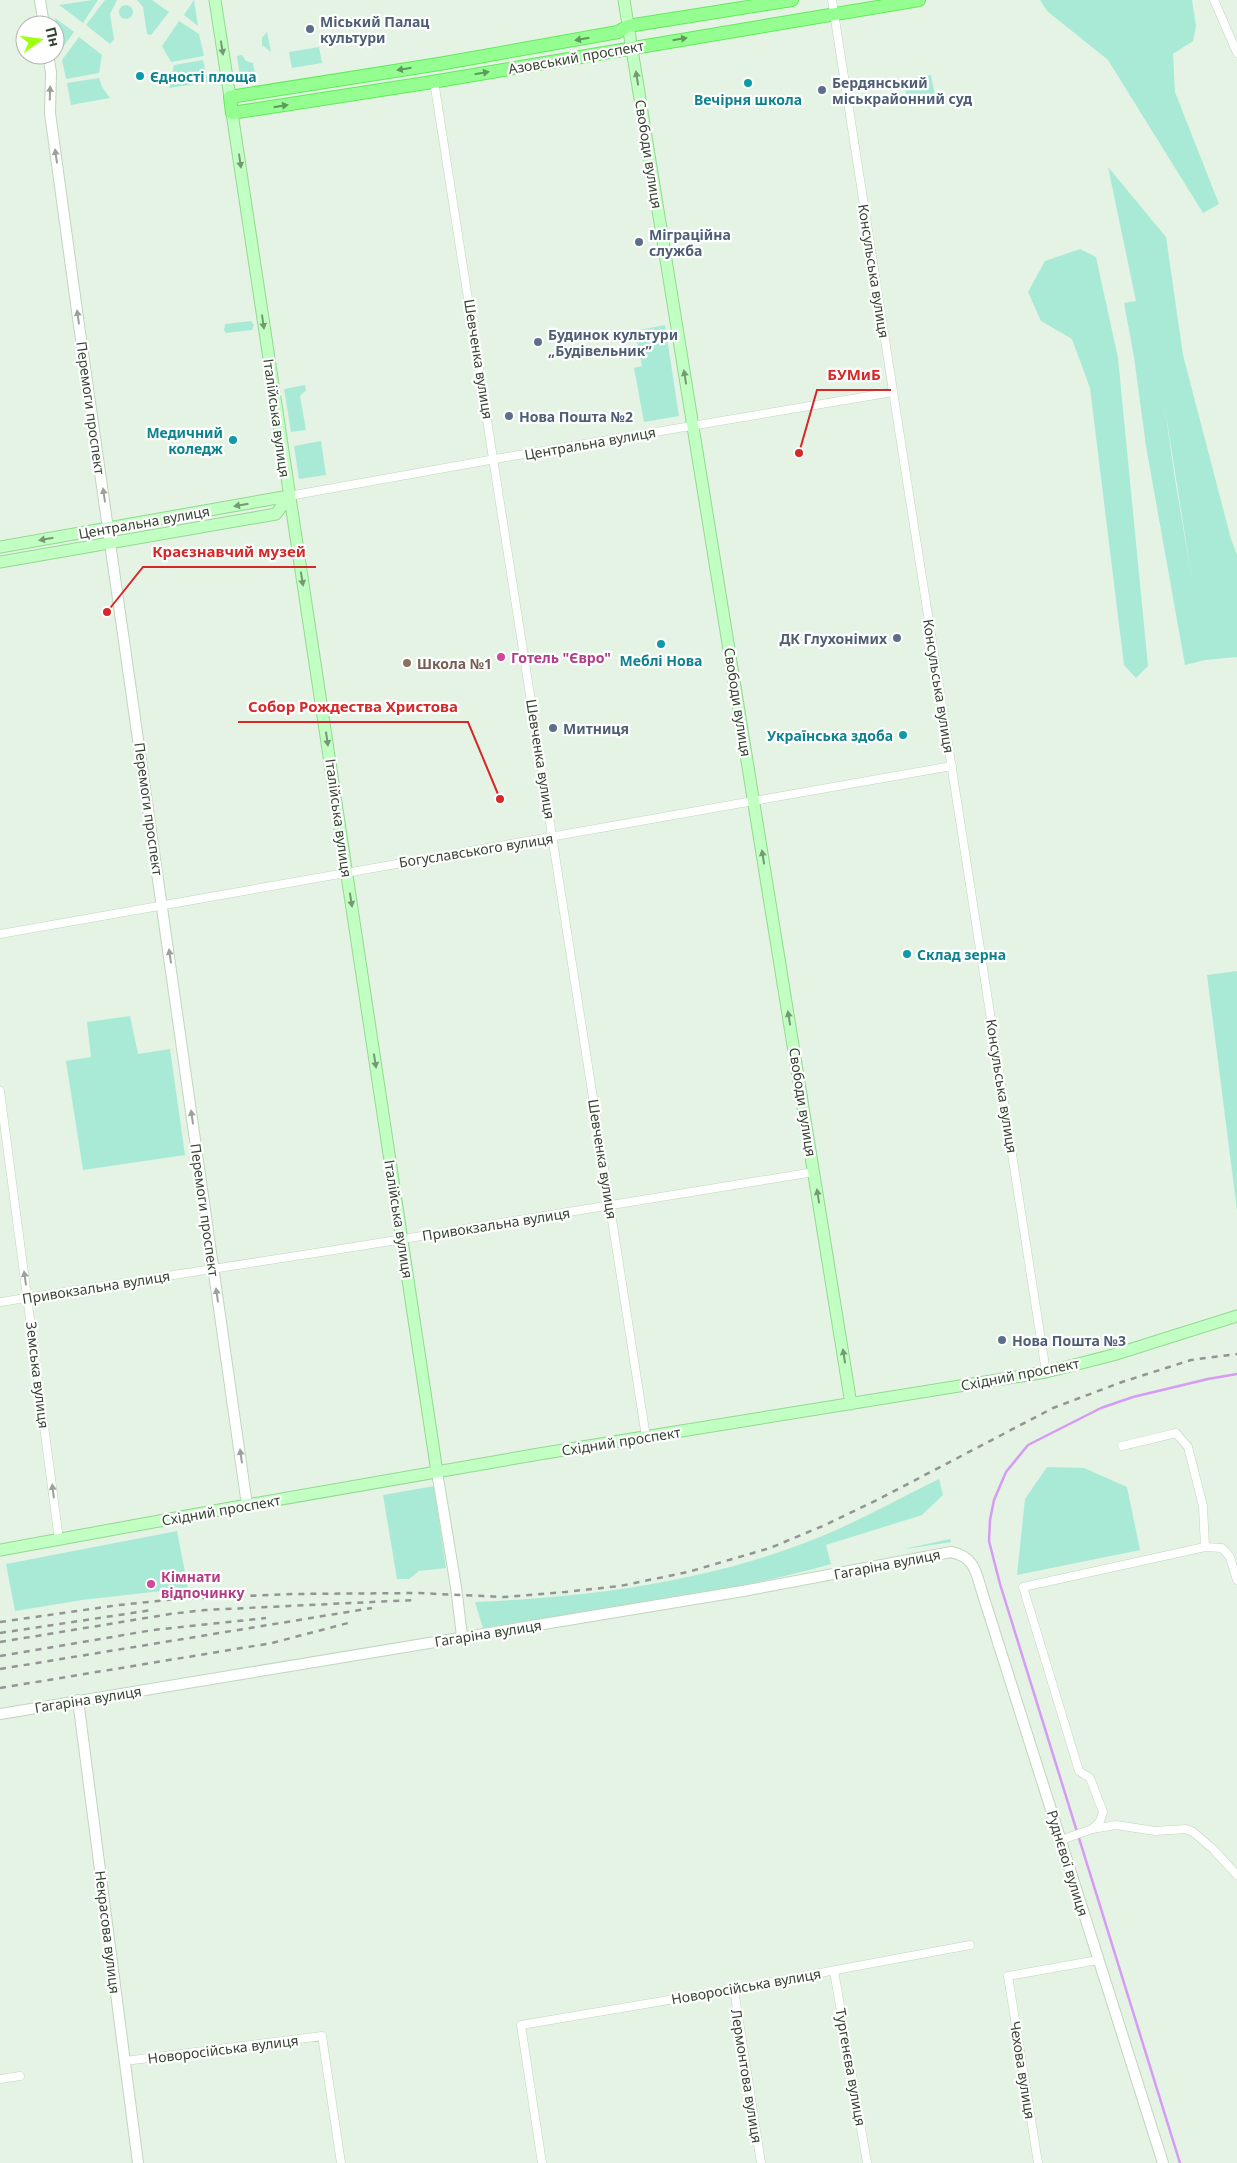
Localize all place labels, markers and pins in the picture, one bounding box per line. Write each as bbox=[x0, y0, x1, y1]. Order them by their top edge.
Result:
place label: Міський Палац культури bbox=[320, 12, 429, 47]
marker: Міський Палац культури bbox=[304, 23, 316, 35]
place label: Єдності площа bbox=[150, 67, 256, 86]
marker: Єдності площа bbox=[134, 70, 146, 82]
place label: Бердянський міськрайонний суд bbox=[832, 73, 972, 108]
marker: Вечірня школа bbox=[742, 77, 754, 89]
marker: Бердянський міськрайонний суд bbox=[816, 84, 828, 96]
place label: Вечірня школа bbox=[694, 90, 802, 109]
place label: Міграційна служба bbox=[649, 225, 731, 260]
marker: Міграційна служба bbox=[633, 236, 645, 248]
place label: Будинок культури „Будівельник” bbox=[548, 325, 678, 360]
marker: Будинок культури „Будівельник” bbox=[532, 336, 544, 348]
callout: БУМиБ bbox=[817, 360, 891, 390]
place label: Нова Пошта №2 bbox=[519, 407, 633, 426]
marker: Нова Пошта №2 bbox=[503, 410, 515, 422]
place label: Медичний коледж bbox=[146, 423, 224, 458]
marker: Медичний коледж bbox=[227, 434, 239, 446]
callout: Краєзнавчий музей bbox=[143, 537, 316, 567]
place label: ДК Глухонімих bbox=[779, 629, 888, 648]
marker: ДК Глухонімих bbox=[891, 632, 903, 644]
marker: Меблі Нова bbox=[655, 638, 667, 650]
place label: Готель "Євро" bbox=[511, 648, 611, 667]
marker: Готель "Євро" bbox=[495, 651, 507, 663]
place label: Меблі Нова bbox=[620, 651, 702, 670]
place label: Школа №1 bbox=[417, 654, 492, 673]
marker: Школа №1 bbox=[401, 657, 413, 669]
callout: Собор Рождества Христова bbox=[238, 692, 468, 722]
place label: Митниця bbox=[563, 719, 629, 738]
marker: Митниця bbox=[547, 722, 559, 734]
place label: Українська здоба bbox=[767, 726, 893, 745]
marker: Українська здоба bbox=[897, 729, 909, 741]
place label: Склад зерна bbox=[917, 945, 1006, 964]
marker: Склад зерна bbox=[901, 948, 913, 960]
place label: Нова Пошта №3 bbox=[1012, 1331, 1126, 1350]
marker: Нова Пошта №3 bbox=[996, 1334, 1008, 1346]
place label: Кімнати відпочинку bbox=[161, 1567, 244, 1602]
marker: Кімнати відпочинку bbox=[145, 1578, 157, 1590]

